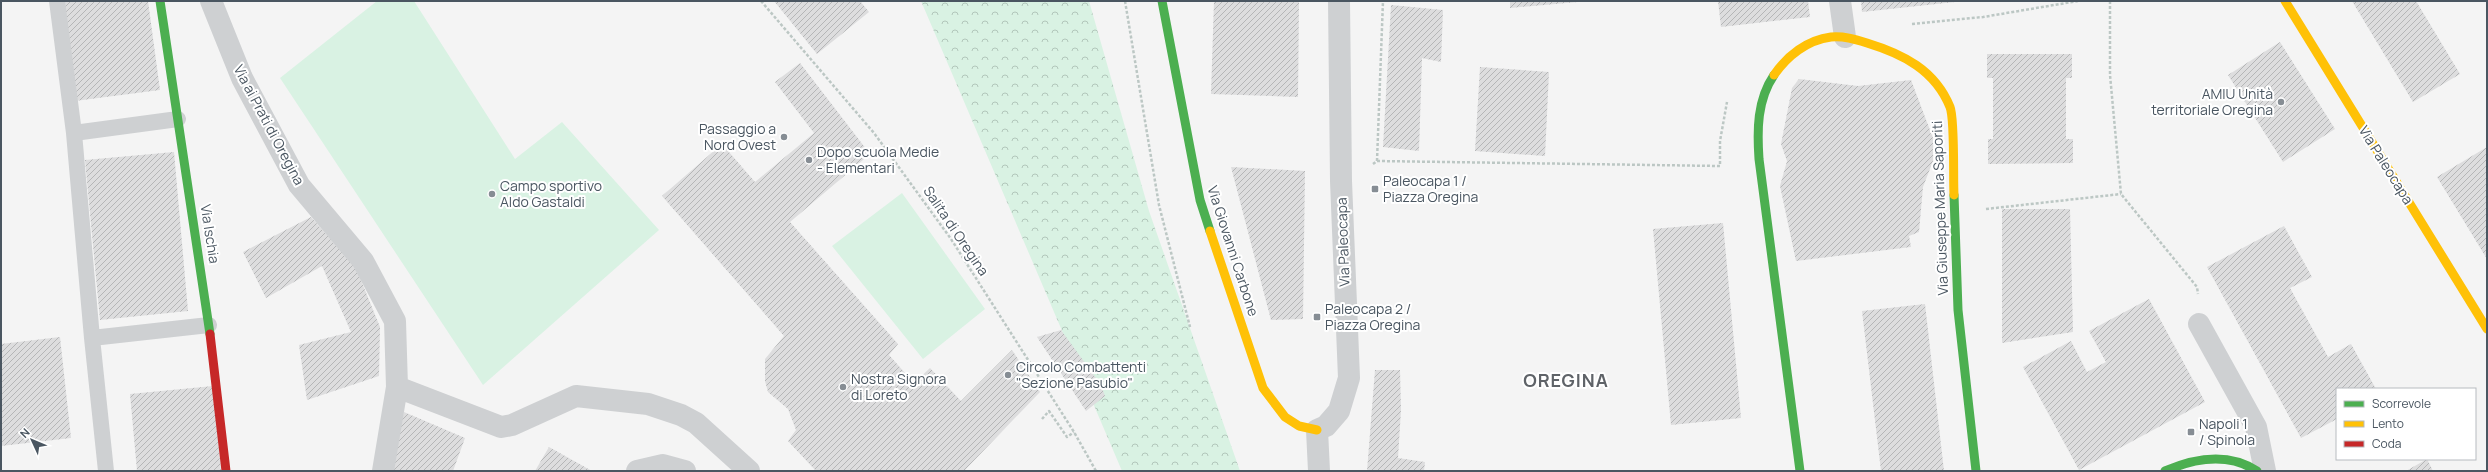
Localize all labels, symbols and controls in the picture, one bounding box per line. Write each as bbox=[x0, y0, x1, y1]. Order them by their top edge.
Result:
street label: Via ai Prati di Oregina bbox=[230, 61, 309, 188]
place label: AMIU Unità territoriale Oregina bbox=[2151, 84, 2273, 119]
marker: AMIU Unità territoriale Oregina bbox=[2276, 97, 2286, 107]
place label: Passaggio a Nord Ovest bbox=[699, 119, 776, 154]
street label: Via Giuseppe Maria Saporiti bbox=[1927, 120, 1952, 296]
street label: Via Paleocapa bbox=[2355, 122, 2418, 208]
marker: Passaggio a Nord Ovest bbox=[779, 132, 789, 142]
place label: Dopo scuola Medie - Elementari bbox=[817, 142, 939, 177]
marker: Dopo scuola Medie - Elementari bbox=[804, 155, 814, 165]
place label: Paleocapa 1 / Piazza Oregina bbox=[1383, 171, 1478, 206]
place label: Campo sportivo Aldo Gastaldi bbox=[500, 176, 602, 211]
street label: Salita di Oregina bbox=[919, 182, 993, 279]
street label: Via Giovanni Carbone bbox=[1203, 183, 1264, 319]
marker: Paleocapa 1 / Piazza Oregina bbox=[1370, 184, 1380, 194]
marker: Campo sportivo Aldo Gastaldi bbox=[487, 189, 497, 199]
street label: Via Paleocapa bbox=[1331, 197, 1354, 287]
street label: Via Ischia bbox=[196, 203, 225, 265]
place label: Paleocapa 2 / Piazza Oregina bbox=[1325, 299, 1420, 334]
marker: Paleocapa 2 / Piazza Oregina bbox=[1312, 312, 1322, 322]
place label: Circolo Combattenti "Sezione Pasubio" bbox=[1016, 357, 1146, 392]
district label: OREGINA bbox=[1523, 368, 1609, 392]
place label: Nostra Signora di Loreto bbox=[851, 369, 946, 404]
marker: Circolo Combattenti "Sezione Pasubio" bbox=[1003, 370, 1013, 380]
marker: Nostra Signora di Loreto bbox=[838, 382, 848, 392]
legend bbox=[2336, 388, 2476, 460]
text: Scorrevole bbox=[2372, 395, 2431, 412]
place label: Napoli 1 / Spinola bbox=[2199, 414, 2255, 449]
text: Lento bbox=[2372, 415, 2404, 432]
north arrow bbox=[12, 420, 52, 460]
text: N bbox=[16, 425, 33, 441]
marker: Napoli 1 / Spinola bbox=[2186, 427, 2196, 437]
text: Coda bbox=[2372, 435, 2401, 452]

